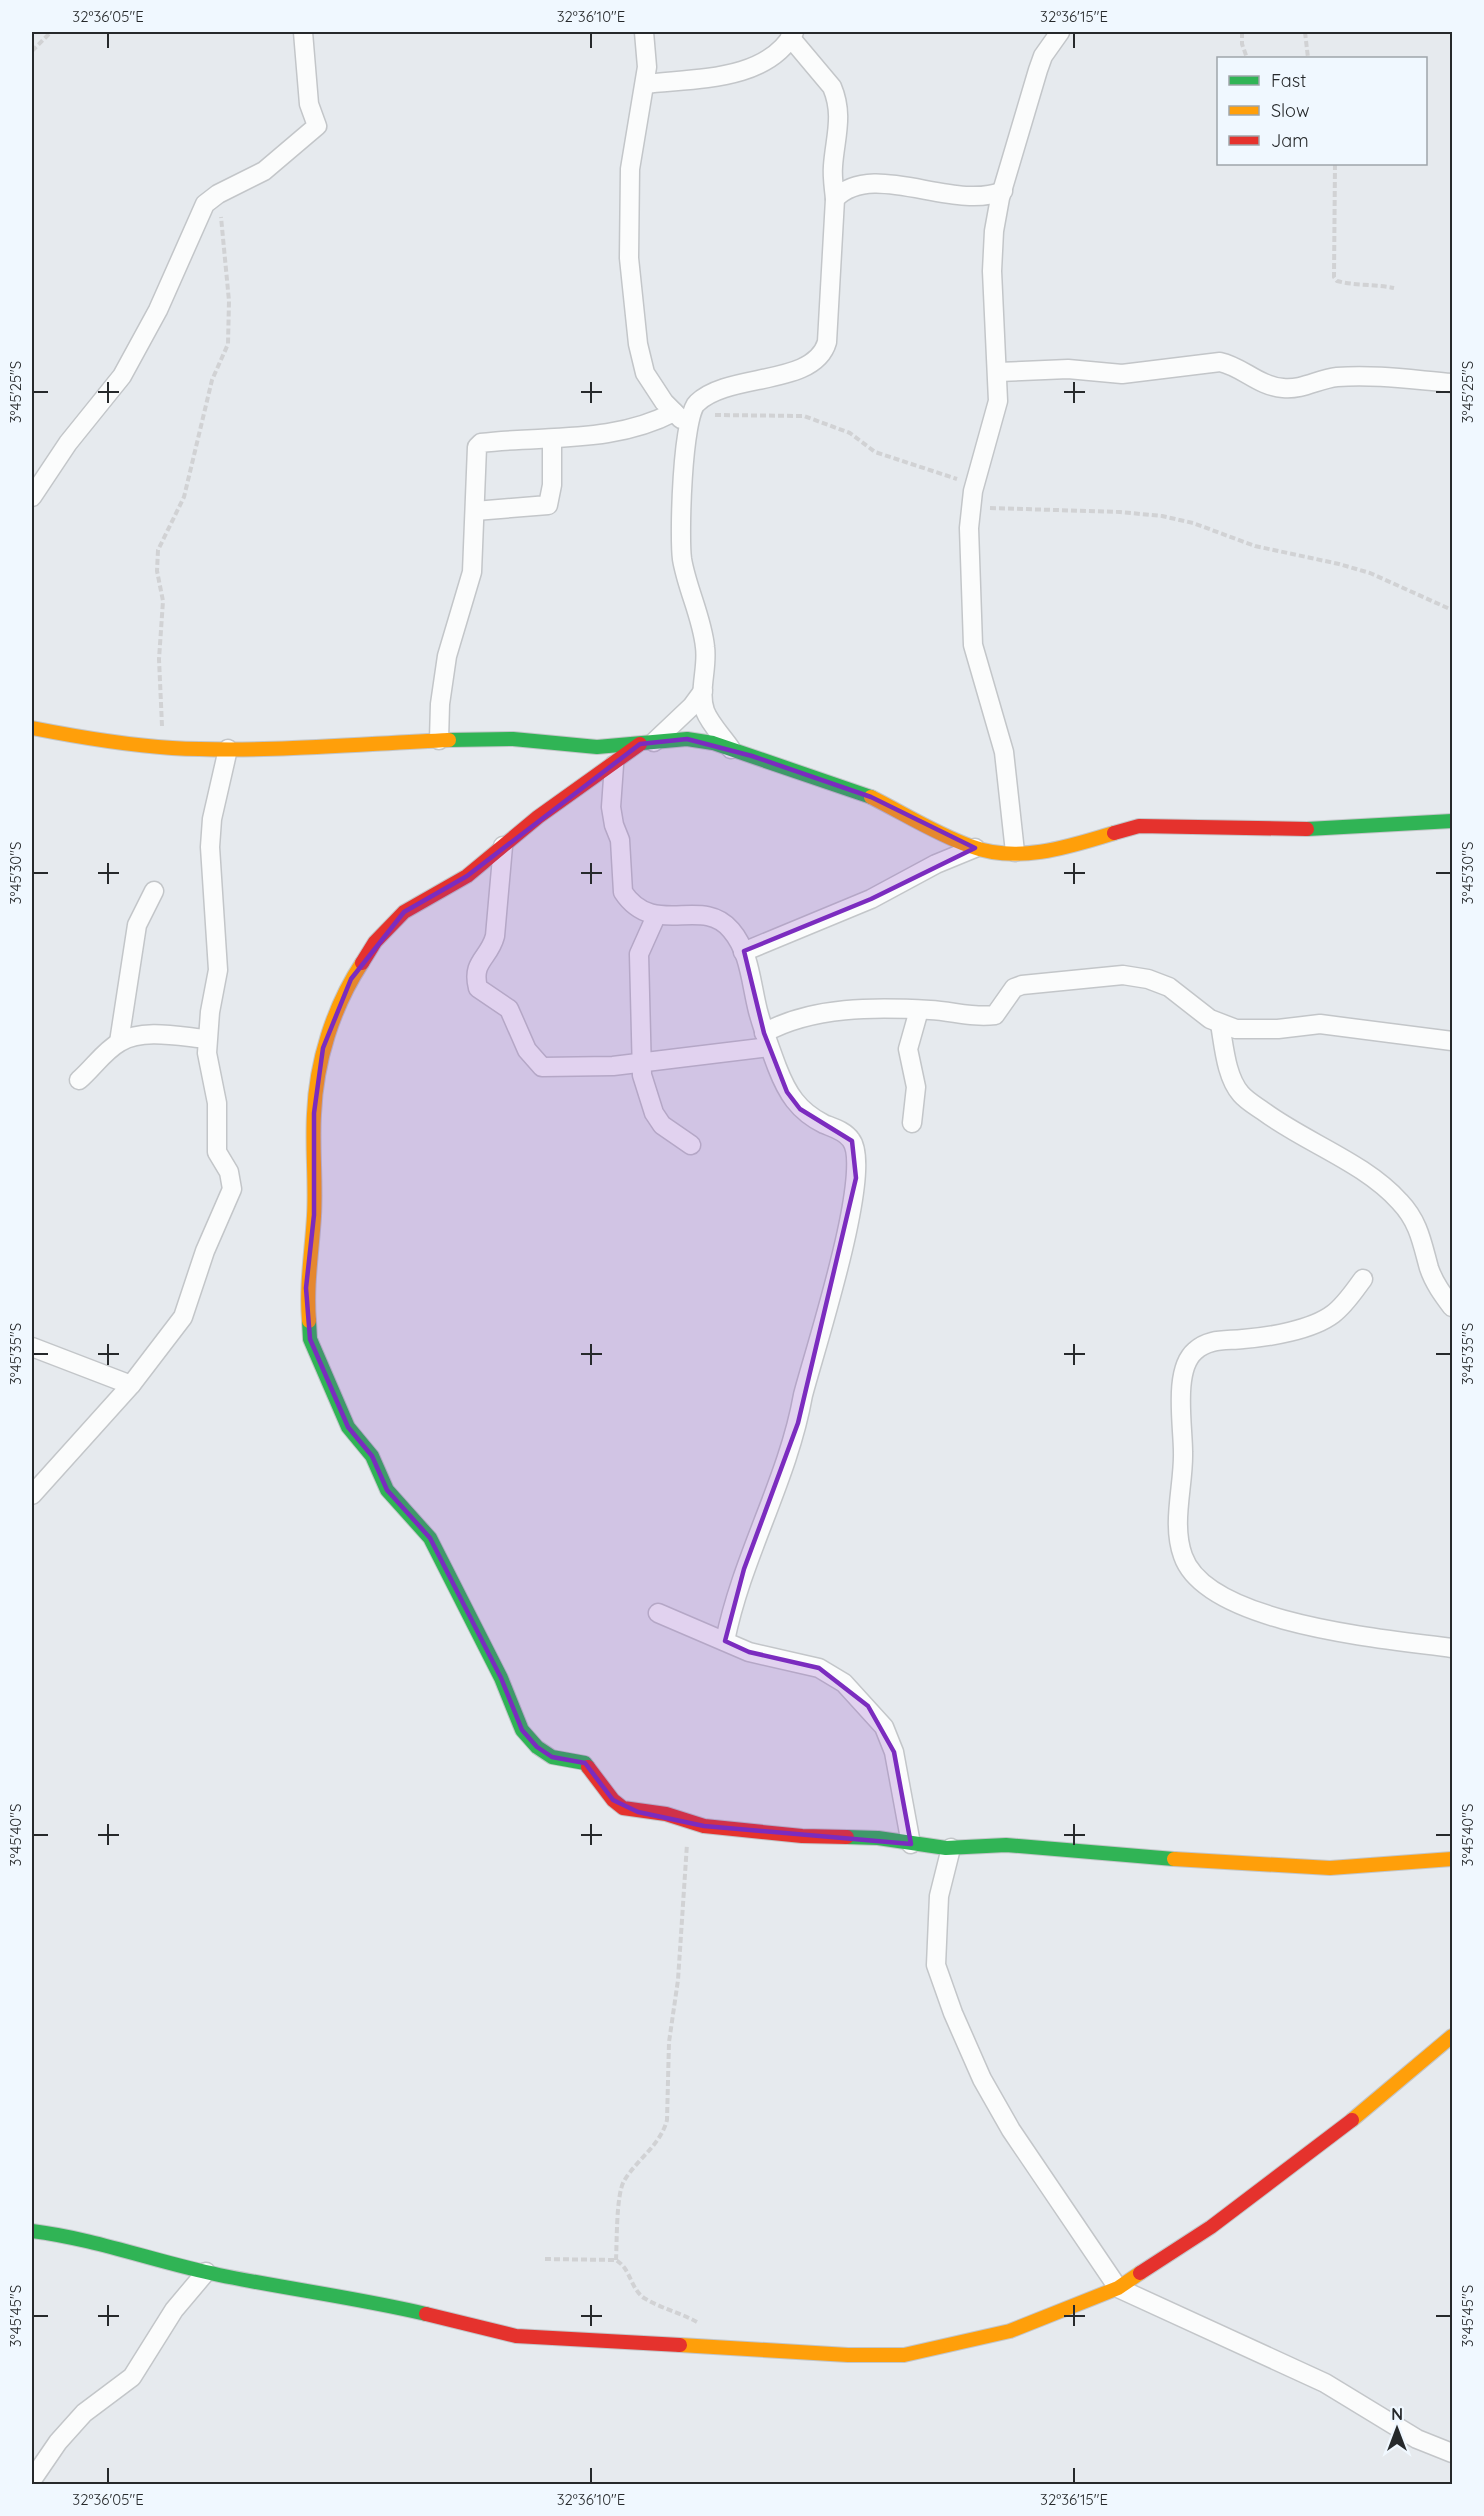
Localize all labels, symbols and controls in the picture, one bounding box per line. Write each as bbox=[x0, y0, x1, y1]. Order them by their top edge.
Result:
text: 32°36'05"E bbox=[72, 7, 144, 26]
text: 32°36'10"E bbox=[557, 7, 625, 26]
text: 32°36'15"E bbox=[1040, 7, 1108, 26]
legend bbox=[1217, 57, 1427, 165]
text: Fast bbox=[1271, 69, 1306, 92]
text: Slow bbox=[1271, 99, 1309, 122]
text: Jam bbox=[1271, 129, 1309, 152]
text: 3°45'25"S bbox=[6, 361, 25, 423]
text: 3°45'25"S bbox=[1458, 361, 1477, 423]
text: 3°45'30"S bbox=[6, 842, 25, 904]
text: 3°45'30"S bbox=[1458, 842, 1477, 904]
text: 3°45'35"S bbox=[6, 1323, 25, 1385]
text: 3°45'35"S bbox=[1458, 1323, 1477, 1385]
text: 3°45'40"S bbox=[6, 1804, 25, 1866]
text: 3°45'40"S bbox=[1458, 1804, 1477, 1866]
text: 3°45'45"S bbox=[6, 2285, 25, 2347]
text: 3°45'45"S bbox=[1458, 2285, 1477, 2347]
north arrow bbox=[1367, 2399, 1427, 2459]
text: N bbox=[1391, 2404, 1403, 2424]
text: 32°36'05"E bbox=[72, 2490, 144, 2509]
text: 32°36'10"E bbox=[557, 2490, 625, 2509]
text: 32°36'15"E bbox=[1040, 2490, 1108, 2509]

